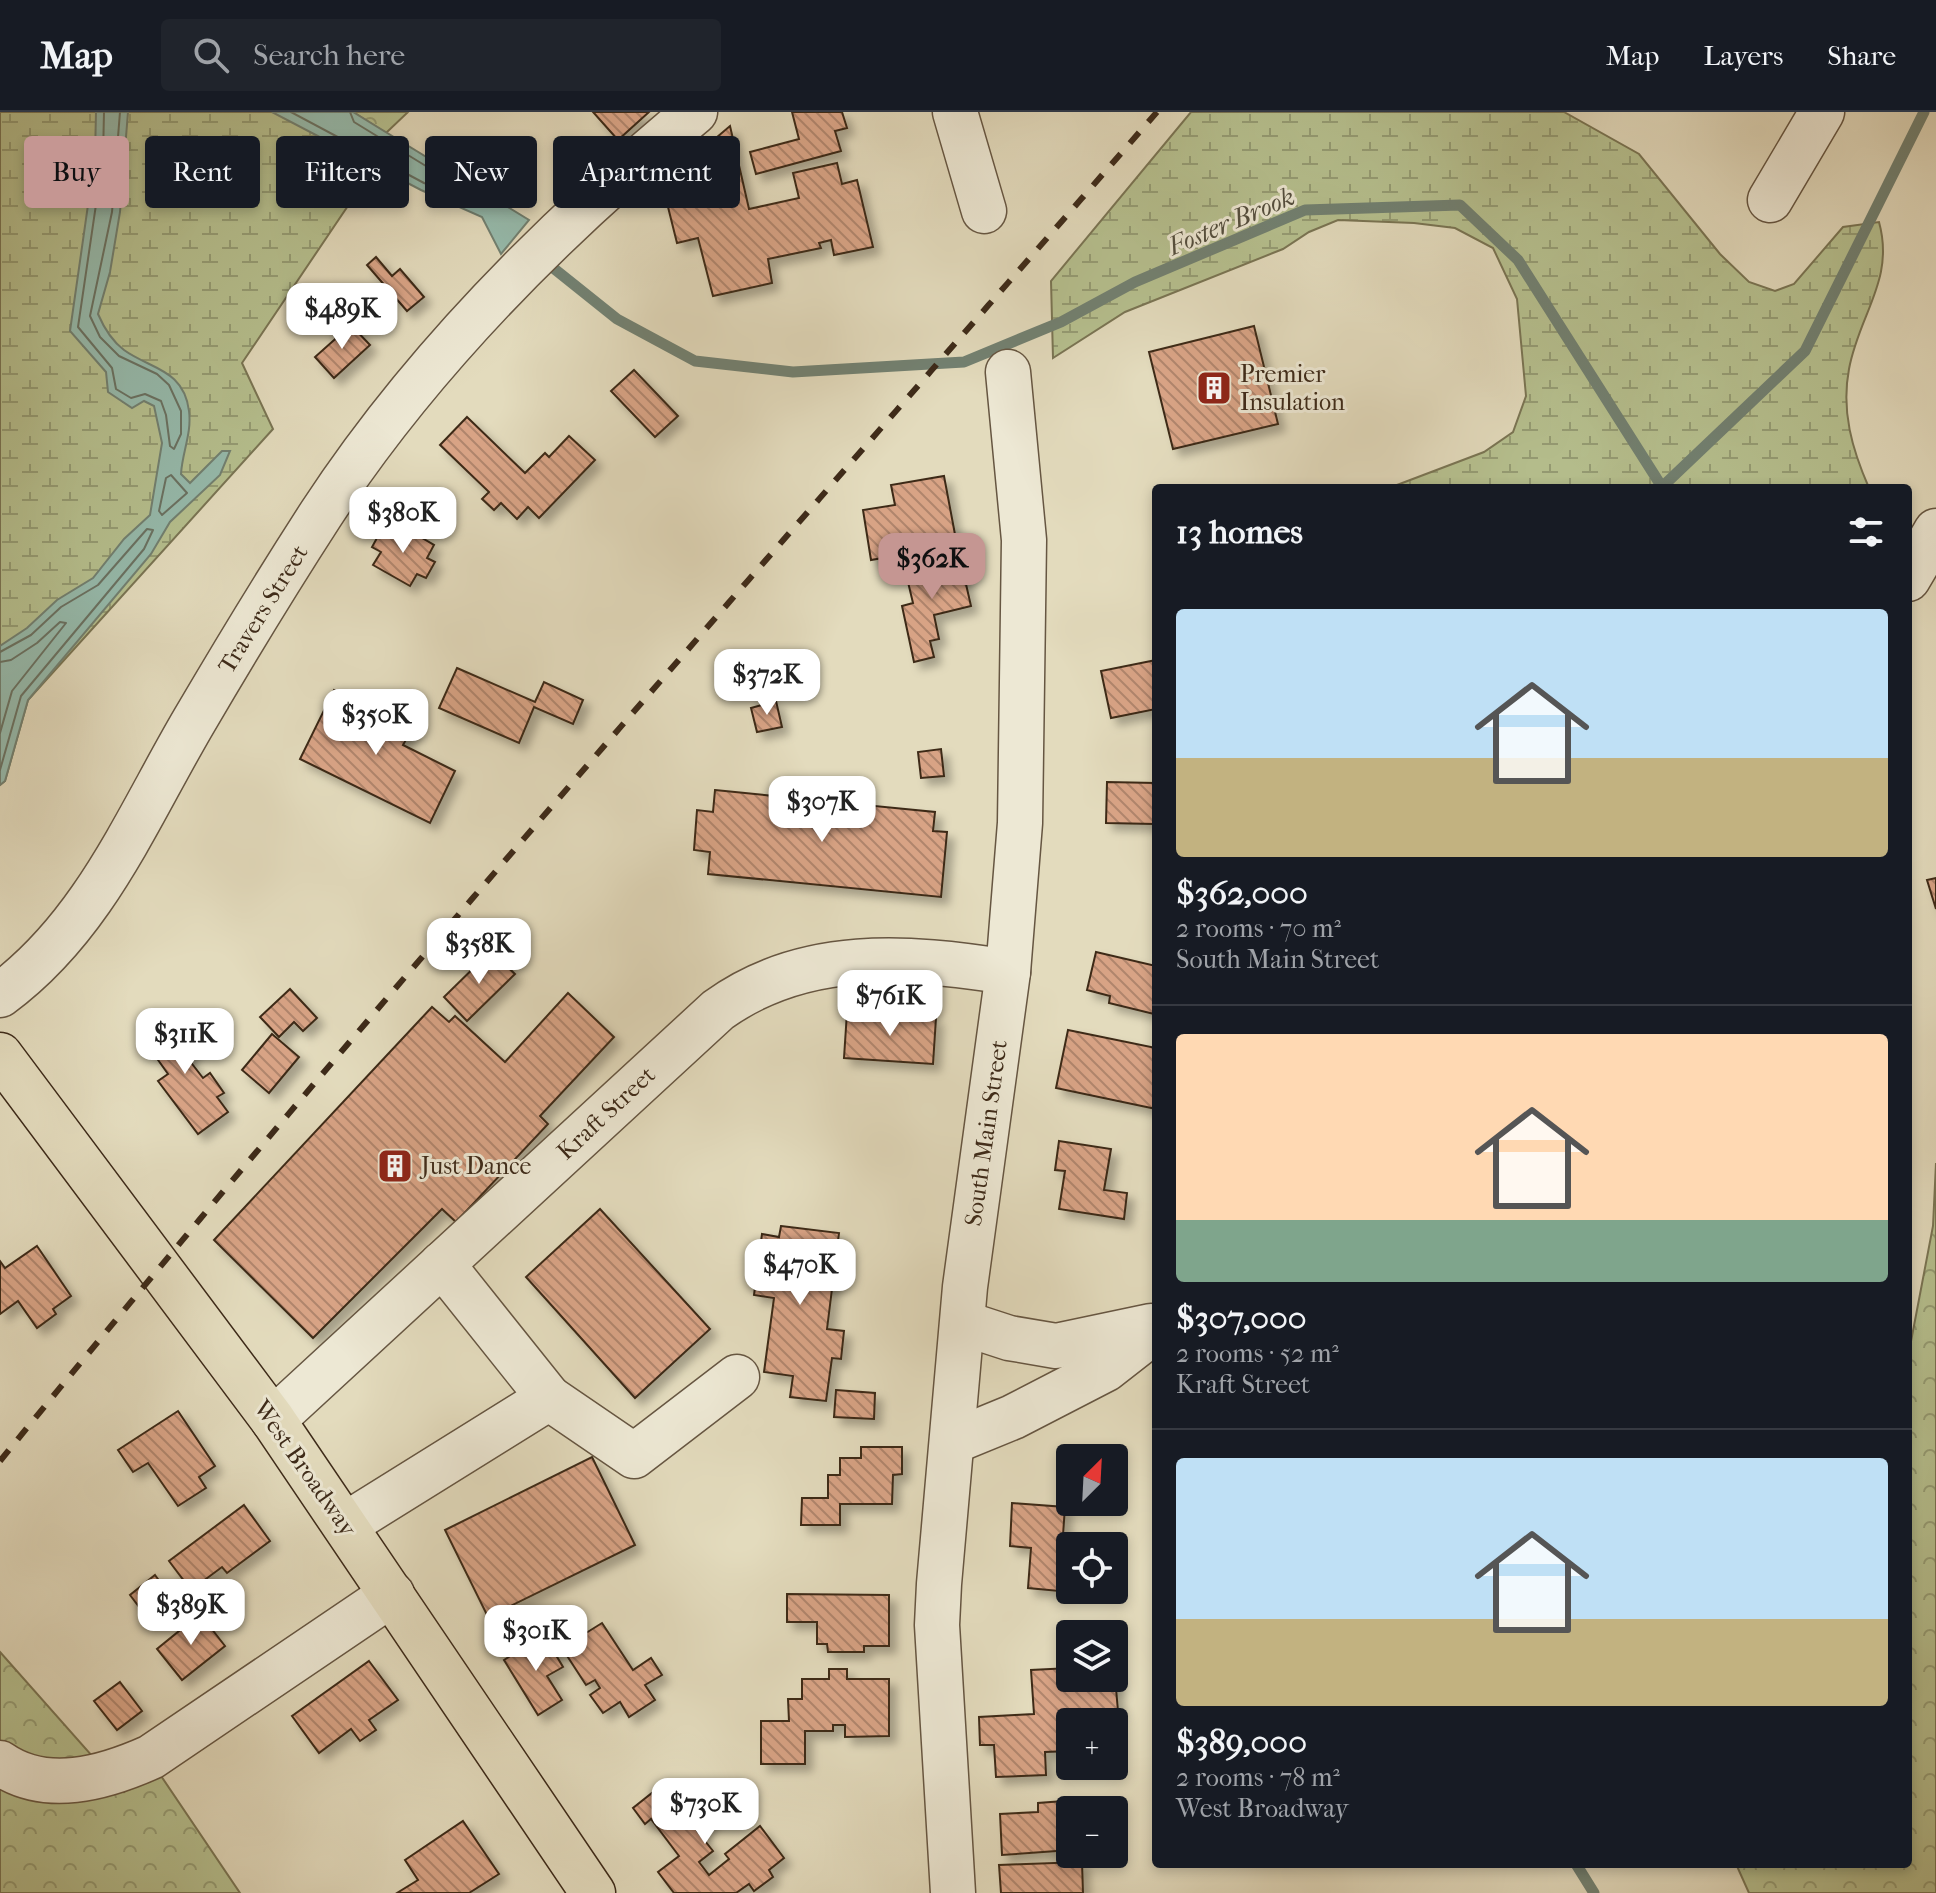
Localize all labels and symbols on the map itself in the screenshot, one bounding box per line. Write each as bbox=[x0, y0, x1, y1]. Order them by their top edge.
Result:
water label: Foster Brook bbox=[1162, 181, 1299, 262]
pin: $489K bbox=[286, 283, 398, 351]
place label: Premier Insulation bbox=[1240, 360, 1345, 416]
building icon: Premier Insulation bbox=[1195, 369, 1233, 407]
pin: $380K bbox=[347, 487, 459, 555]
pin: $362K bbox=[876, 533, 988, 601]
street label: Travers Street bbox=[212, 539, 314, 678]
pin: $372K bbox=[711, 649, 823, 717]
pin: $350K bbox=[320, 689, 432, 757]
pin: $307K bbox=[766, 776, 878, 844]
pin: $358K bbox=[423, 918, 535, 986]
pin: $761K bbox=[834, 970, 946, 1038]
pin: $311K bbox=[129, 1008, 241, 1076]
street label: South Main Street bbox=[959, 1038, 1013, 1228]
street label: Kraft Street bbox=[551, 1060, 661, 1165]
building icon: Just Dance bbox=[376, 1147, 414, 1185]
place label: Just Dance bbox=[419, 1152, 532, 1180]
pin: $470K bbox=[744, 1239, 856, 1307]
street label: West Broadway bbox=[247, 1394, 363, 1542]
north arrow bbox=[1056, 1444, 1128, 1516]
pin: $389K bbox=[135, 1579, 247, 1647]
pin: $301K bbox=[480, 1605, 592, 1673]
pin: $730K bbox=[649, 1778, 761, 1846]

